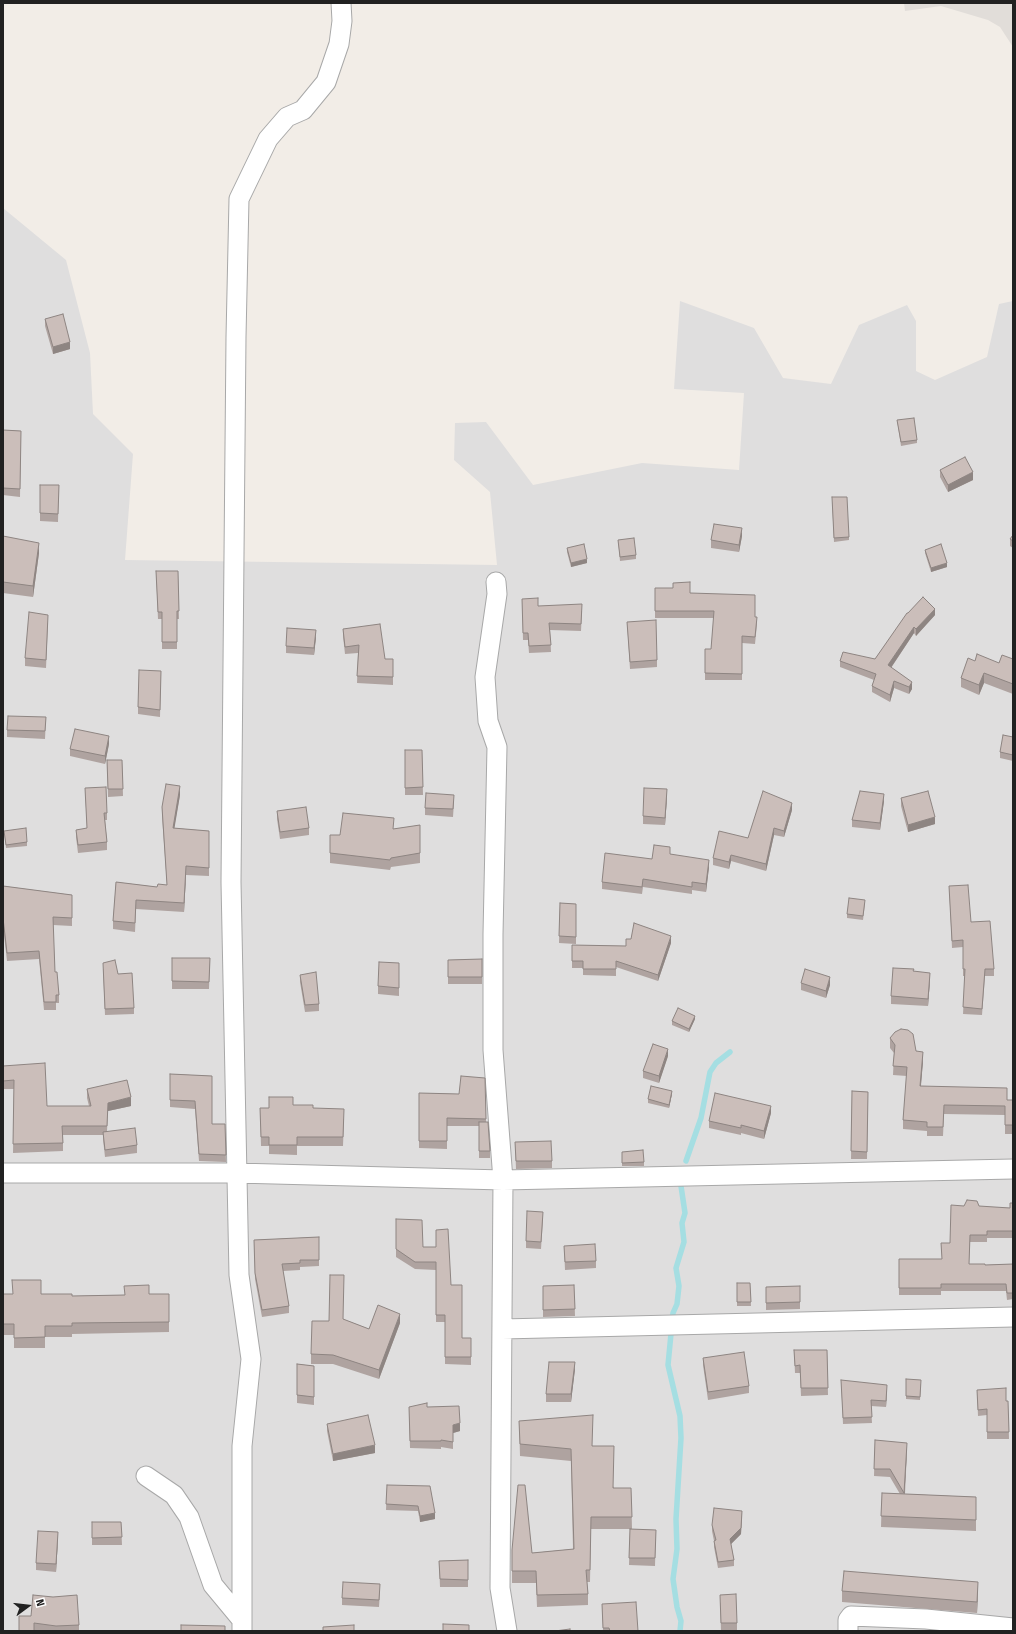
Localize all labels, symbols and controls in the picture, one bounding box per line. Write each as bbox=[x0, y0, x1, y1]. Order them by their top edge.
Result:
north arrow bbox=[8, 1586, 48, 1626]
text: N bbox=[33, 1598, 47, 1608]

